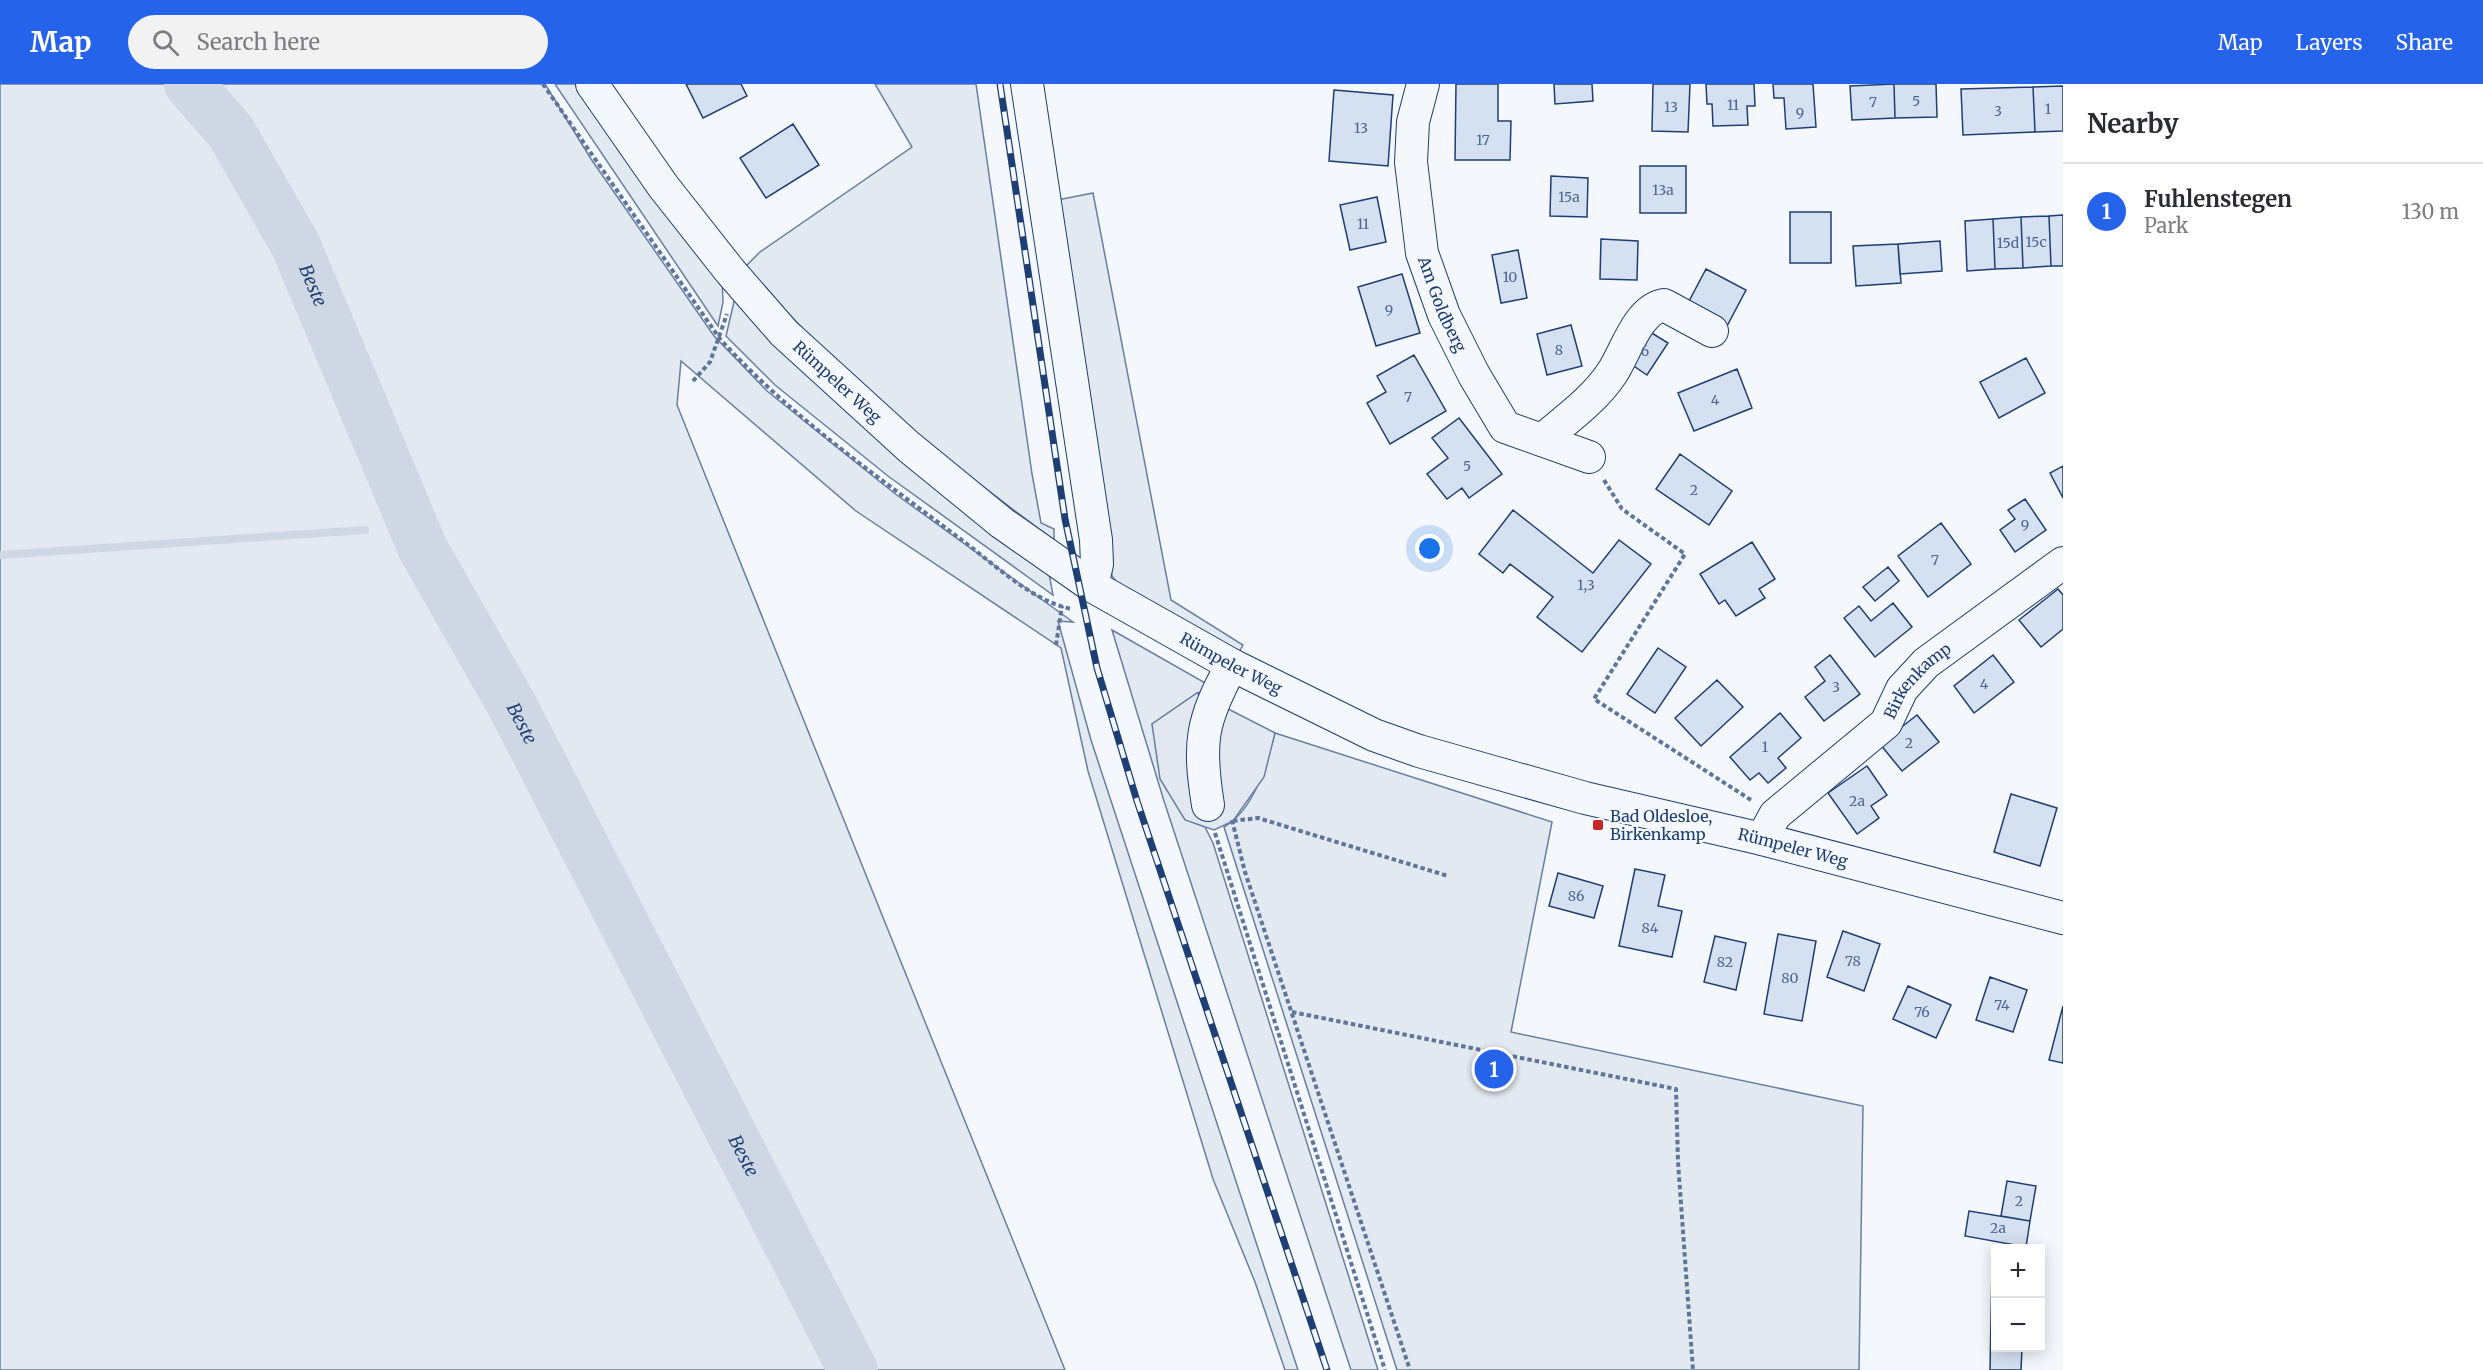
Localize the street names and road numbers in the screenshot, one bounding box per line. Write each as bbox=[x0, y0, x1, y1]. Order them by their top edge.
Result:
street label: Am Goldberg bbox=[1414, 253, 1471, 356]
street label: Rümpeler Weg bbox=[789, 336, 886, 427]
street label: Rümpeler Weg bbox=[1177, 628, 1286, 698]
street label: Birkenkamp bbox=[1879, 638, 1955, 722]
street label: Rümpeler Weg bbox=[1736, 824, 1850, 871]

